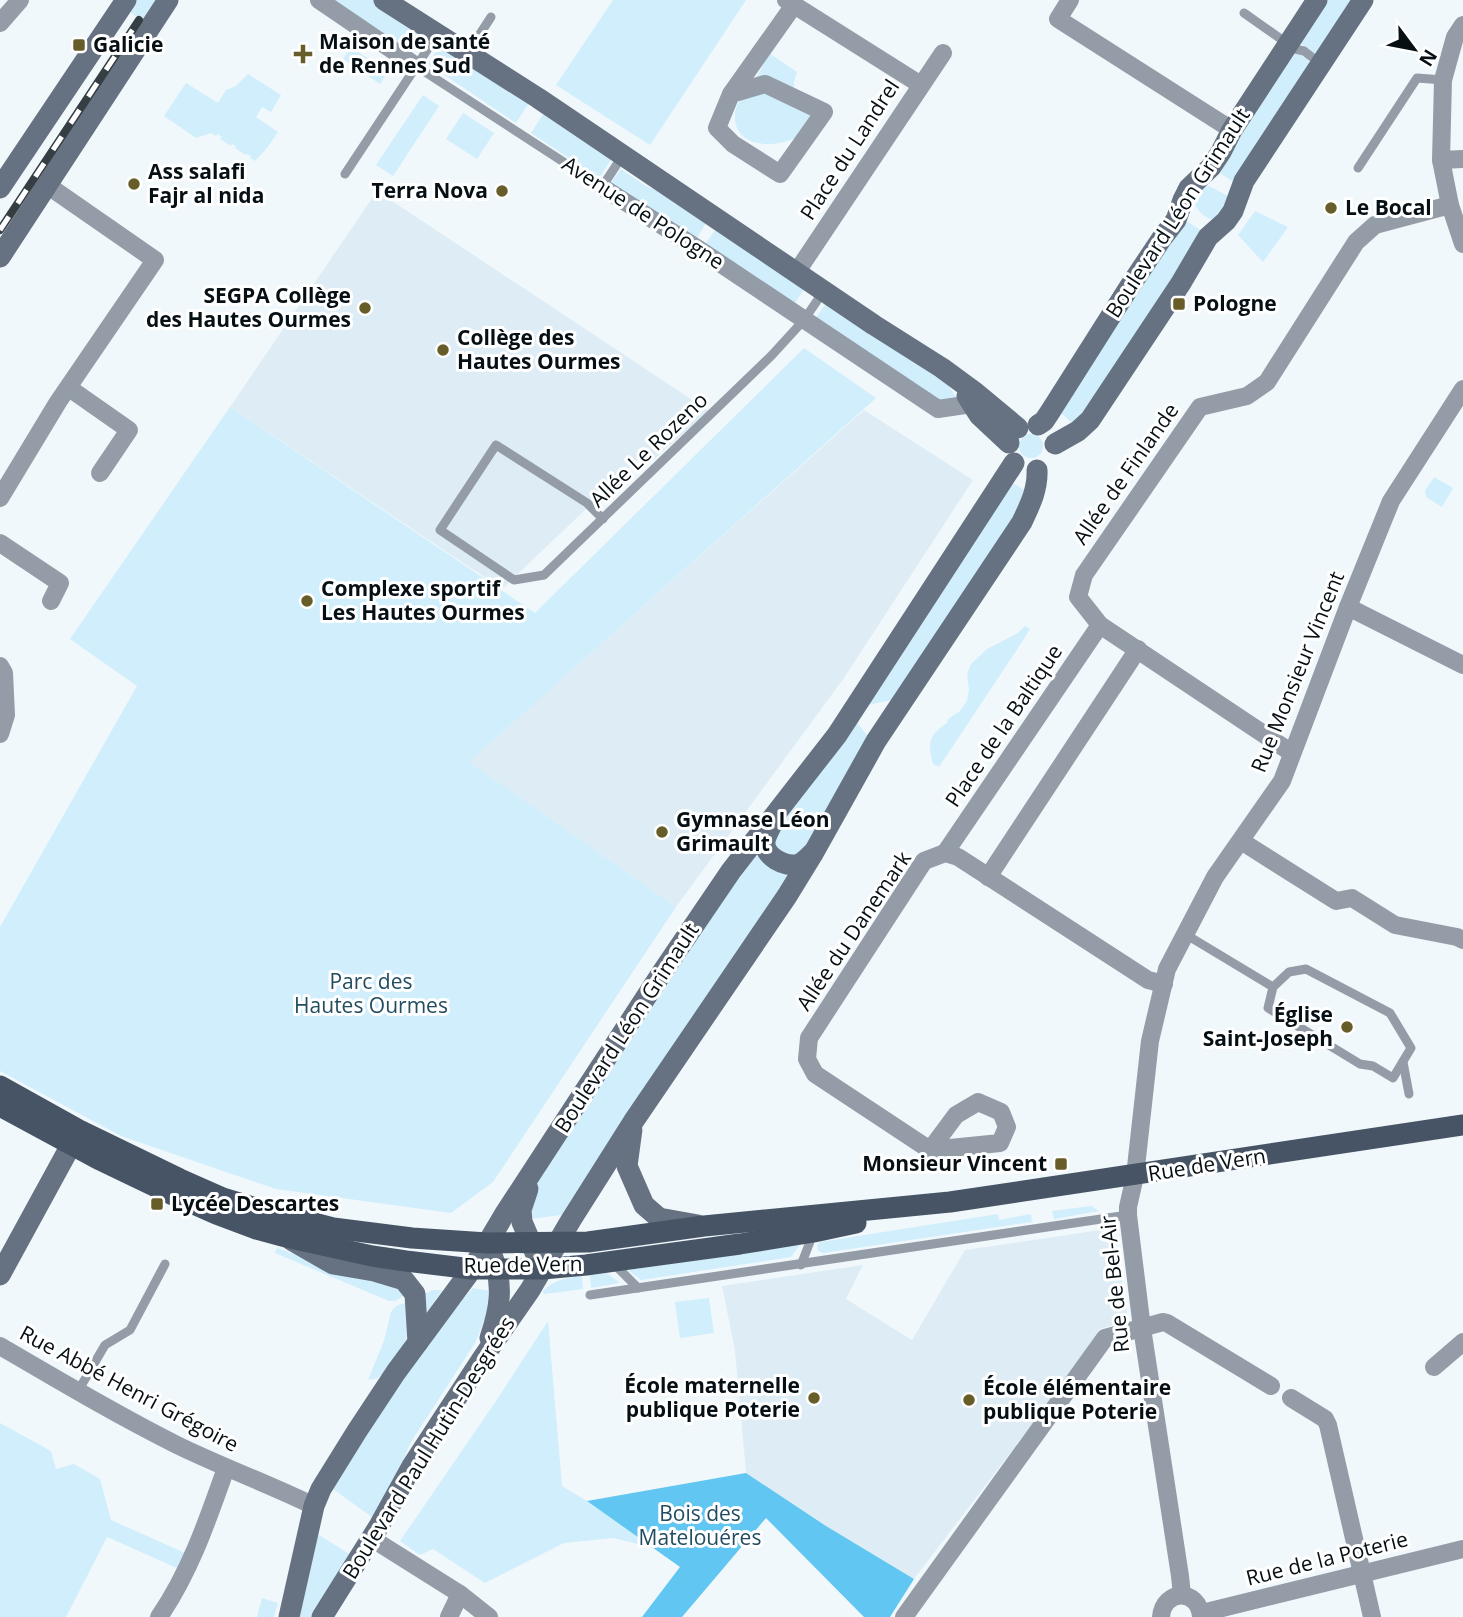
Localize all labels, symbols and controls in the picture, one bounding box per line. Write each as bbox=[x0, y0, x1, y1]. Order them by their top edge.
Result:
north arrow bbox=[1379, 14, 1449, 84]
place label: Maison de santé de Rennes Sud bbox=[319, 27, 490, 79]
place label: Galicie bbox=[93, 30, 163, 58]
marker: Galicie bbox=[71, 37, 87, 53]
marker: Maison de santé de Rennes Sud bbox=[293, 44, 313, 64]
text: N bbox=[1413, 45, 1444, 71]
street label: Place du Landrel bbox=[793, 74, 905, 225]
street label: Boulevard Léon Grimault bbox=[1099, 102, 1256, 323]
street label: Avenue de Pologne bbox=[557, 149, 730, 275]
place label: Ass salafi Fajr al nida bbox=[148, 157, 264, 209]
marker: Ass salafi Fajr al nida bbox=[126, 176, 142, 192]
place label: Terra Nova bbox=[372, 176, 488, 204]
marker: Terra Nova bbox=[494, 183, 510, 199]
place label: Le Bocal bbox=[1345, 193, 1432, 221]
marker: Le Bocal bbox=[1323, 200, 1339, 216]
place label: SEGPA Collège des Hautes Ourmes bbox=[146, 281, 351, 333]
place label: Pologne bbox=[1193, 289, 1277, 317]
marker: Pologne bbox=[1171, 296, 1187, 312]
marker: SEGPA Collège des Hautes Ourmes bbox=[357, 300, 373, 316]
place label: Collège des Hautes Ourmes bbox=[457, 323, 621, 375]
marker: Collège des Hautes Ourmes bbox=[435, 342, 451, 358]
street label: Allée Le Rozeno bbox=[583, 386, 713, 513]
street label: Allée de Finlande bbox=[1066, 397, 1184, 550]
street label: Rue Monsieur Vincent bbox=[1244, 567, 1350, 776]
place label: Complexe sportif Les Hautes Ourmes bbox=[321, 574, 525, 626]
marker: Complexe sportif Les Hautes Ourmes bbox=[299, 593, 315, 609]
street label: Place de la Baltique bbox=[938, 639, 1068, 812]
place label: Gymnase Léon Grimault bbox=[676, 805, 830, 857]
marker: Gymnase Léon Grimault bbox=[654, 824, 670, 840]
street label: Allée du Danemark bbox=[789, 845, 917, 1016]
street label: Boulevard Léon Grimault bbox=[548, 917, 705, 1138]
park label: Parc des Hautes Ourmes bbox=[294, 967, 448, 1019]
place label: Église Saint-Joseph bbox=[1203, 1000, 1333, 1052]
marker: Église Saint-Joseph bbox=[1339, 1019, 1355, 1035]
street label: Rue de Vern bbox=[1146, 1141, 1268, 1187]
place label: Monsieur Vincent bbox=[862, 1149, 1047, 1177]
marker: Monsieur Vincent bbox=[1053, 1156, 1069, 1172]
place label: Lycée Descartes bbox=[171, 1189, 339, 1217]
marker: Lycée Descartes bbox=[149, 1196, 165, 1212]
street label: Rue de Bel-Air bbox=[1093, 1214, 1135, 1354]
street label: Rue de Vern bbox=[463, 1249, 583, 1279]
street label: Boulevard Paul Hutin-Desgrées bbox=[336, 1311, 521, 1584]
street label: Rue Abbé Henri Grégoire bbox=[15, 1318, 244, 1458]
place label: École maternelle publique Poterie bbox=[624, 1371, 800, 1423]
place label: École élémentaire publique Poterie bbox=[983, 1373, 1171, 1425]
marker: École maternelle publique Poterie bbox=[806, 1390, 822, 1406]
marker: École élémentaire publique Poterie bbox=[961, 1392, 977, 1408]
park label: Bois des Matelouéres bbox=[639, 1499, 761, 1551]
street label: Rue de la Poterie bbox=[1243, 1524, 1411, 1592]

